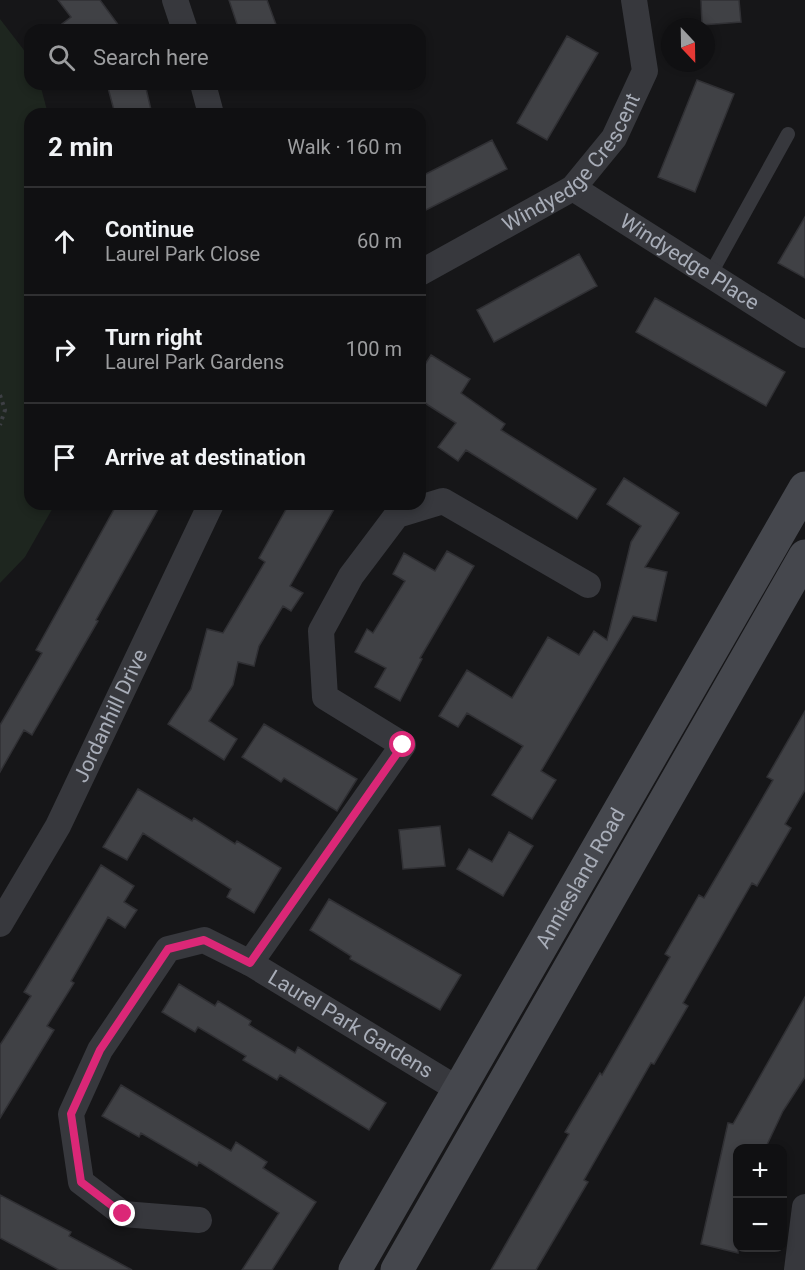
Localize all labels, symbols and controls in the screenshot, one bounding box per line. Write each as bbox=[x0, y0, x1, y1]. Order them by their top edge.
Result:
north arrow bbox=[661, 18, 715, 72]
search box bbox=[24, 24, 426, 90]
icon: search bbox=[45, 41, 78, 74]
text: Search here bbox=[93, 45, 209, 70]
street label: Windyedge Crescent bbox=[498, 89, 645, 237]
text: 2 min bbox=[48, 132, 113, 162]
text: Walk · 160 m bbox=[287, 135, 402, 159]
street label: Windyedge Place bbox=[616, 209, 764, 315]
text: Continue bbox=[105, 217, 194, 242]
icon: ahead bbox=[48, 225, 81, 258]
text: 60 m bbox=[357, 229, 402, 253]
text: Laurel Park Close bbox=[105, 242, 260, 266]
text: Turn right bbox=[105, 325, 202, 350]
icon: right bbox=[48, 333, 81, 366]
text: 100 m bbox=[346, 337, 402, 361]
text: Laurel Park Gardens bbox=[105, 350, 284, 374]
icon: arrive bbox=[48, 441, 81, 474]
text: Arrive at destination bbox=[105, 445, 306, 470]
street label: Jordanhill Drive bbox=[69, 645, 152, 786]
route start bbox=[389, 731, 415, 757]
street label: Anniesland Road bbox=[531, 804, 630, 952]
street label: Laurel Park Gardens bbox=[264, 965, 437, 1083]
map controls bbox=[733, 1144, 787, 1252]
button: + bbox=[733, 1144, 787, 1198]
button: − bbox=[733, 1198, 787, 1252]
route end bbox=[109, 1200, 135, 1226]

